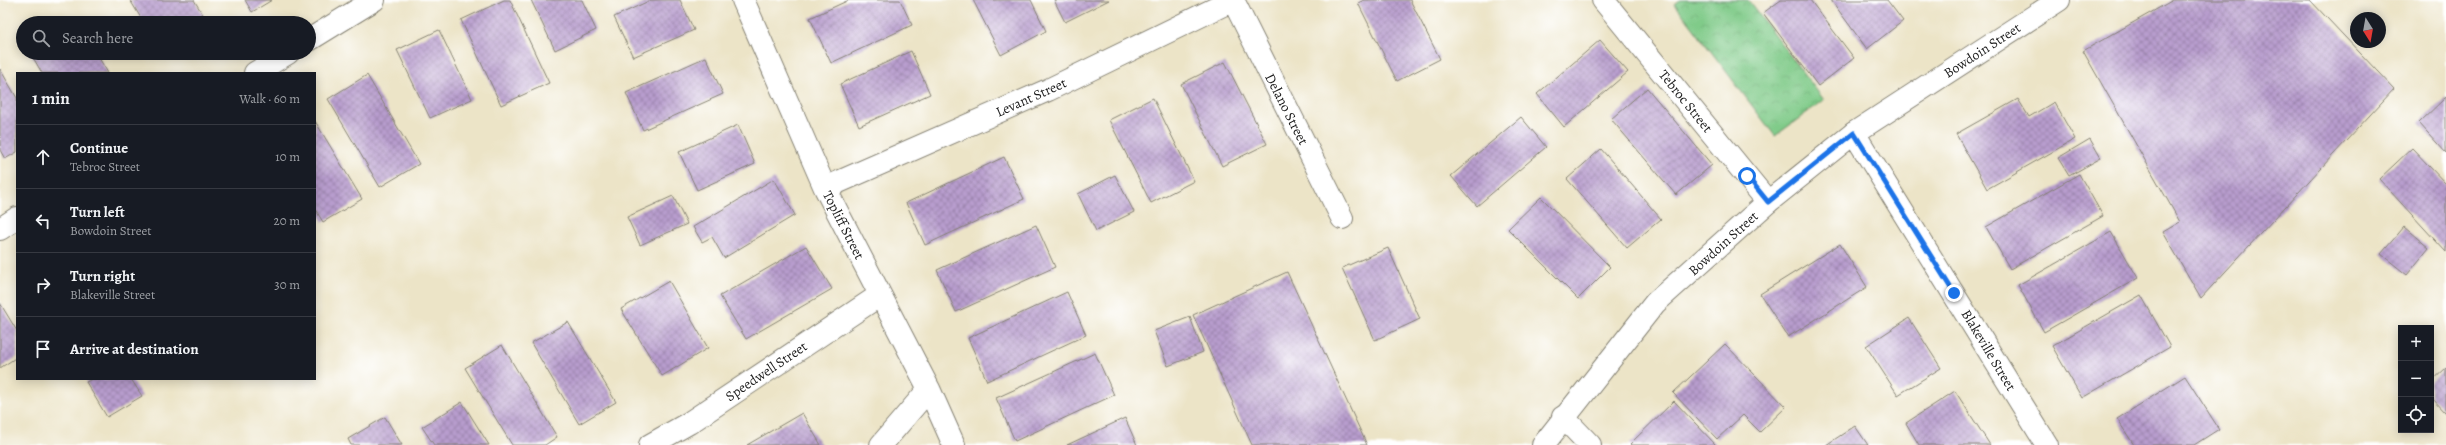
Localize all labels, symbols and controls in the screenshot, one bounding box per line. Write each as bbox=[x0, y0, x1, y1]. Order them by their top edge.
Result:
north arrow bbox=[2350, 12, 2386, 48]
search box bbox=[16, 16, 316, 60]
street label: Bowdoin Street bbox=[1940, 18, 2025, 82]
icon: search bbox=[30, 27, 52, 49]
text: Search here bbox=[62, 28, 133, 48]
street label: Tebroc Street bbox=[1654, 66, 1717, 137]
street label: Delano Street bbox=[1260, 70, 1313, 149]
street label: Levant Street bbox=[993, 73, 1070, 121]
text: 1 min bbox=[32, 87, 70, 110]
text: Walk · 60 m bbox=[239, 90, 300, 107]
text: Continue bbox=[70, 138, 128, 158]
icon: ahead bbox=[32, 146, 54, 168]
text: 10 m bbox=[275, 148, 300, 165]
text: Tebroc Street bbox=[70, 158, 140, 175]
route start bbox=[1738, 167, 1756, 185]
street label: Topliff Street bbox=[818, 188, 869, 263]
text: Turn left bbox=[70, 202, 125, 222]
street label: Bowdoin Street bbox=[1684, 207, 1763, 280]
icon: left bbox=[32, 210, 54, 232]
text: 20 m bbox=[274, 212, 300, 229]
text: Bowdoin Street bbox=[70, 222, 152, 239]
text: Turn right bbox=[70, 266, 135, 286]
icon: right bbox=[32, 274, 54, 296]
text: 30 m bbox=[274, 276, 300, 293]
route end bbox=[1945, 284, 1963, 302]
text: Blakeville Street bbox=[70, 286, 155, 303]
street label: Blakeville Street bbox=[1957, 306, 2021, 395]
map controls bbox=[2398, 325, 2434, 433]
button: + bbox=[2398, 325, 2434, 361]
street label: Speedwell Street bbox=[722, 337, 811, 406]
icon: arrive bbox=[32, 338, 54, 360]
text: Arrive at destination bbox=[70, 339, 199, 359]
button: − bbox=[2398, 361, 2434, 397]
button: locate bbox=[2398, 397, 2434, 433]

